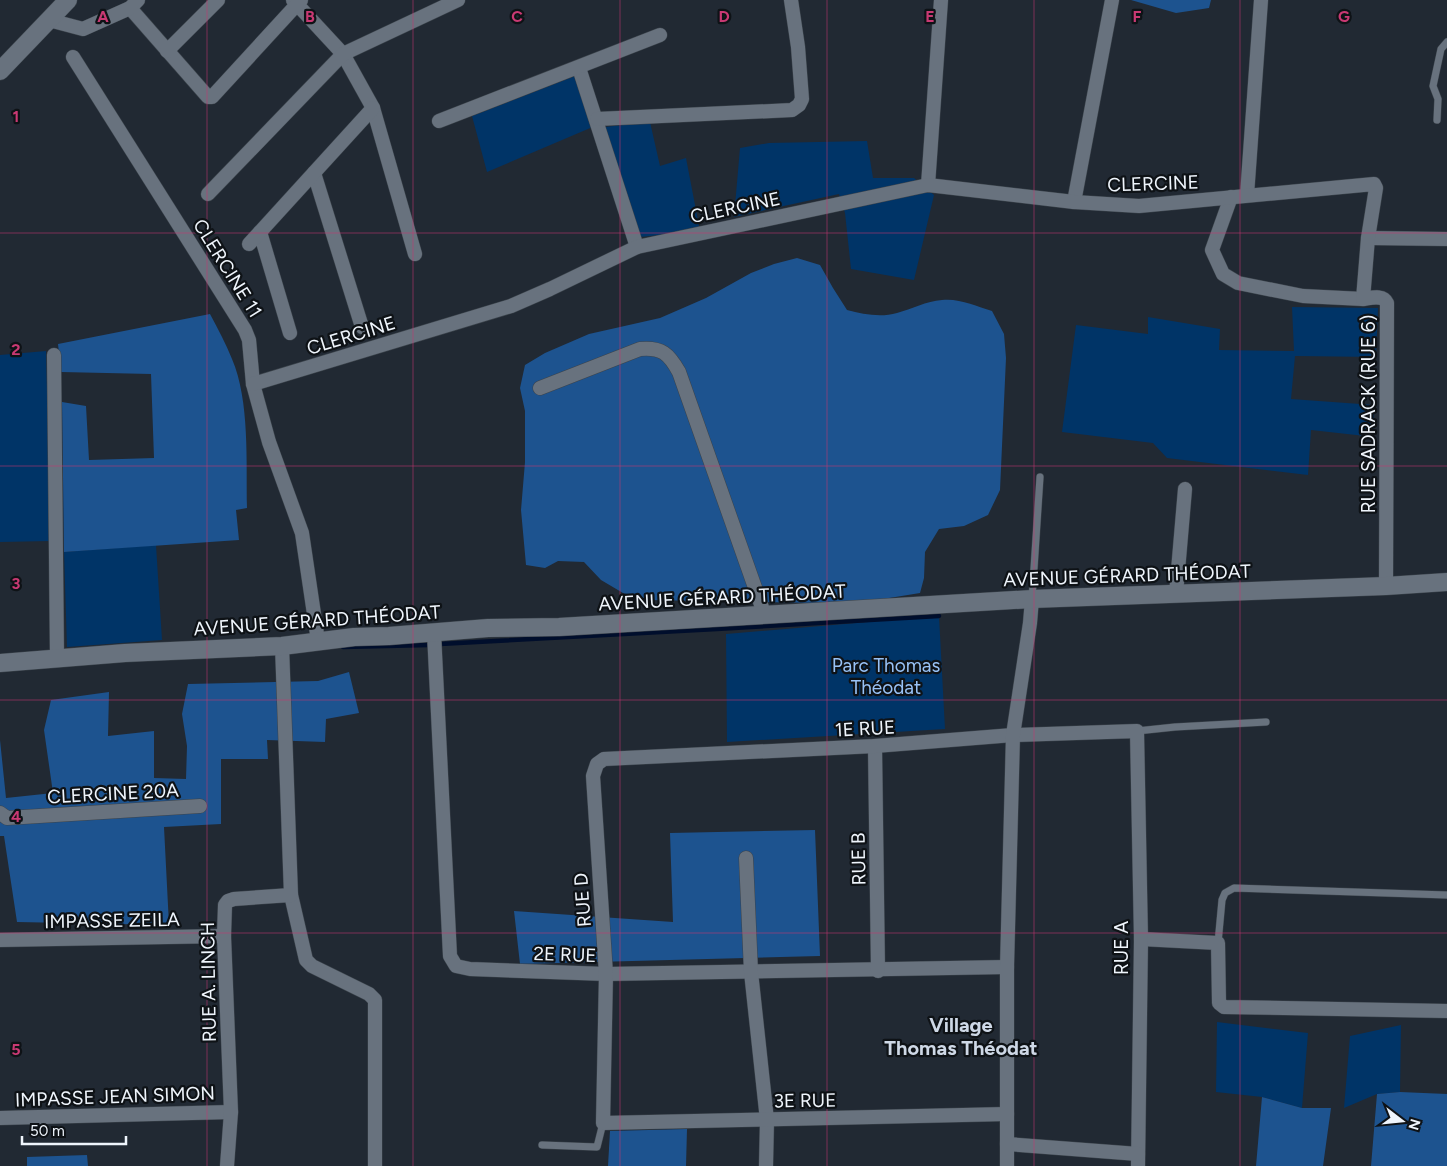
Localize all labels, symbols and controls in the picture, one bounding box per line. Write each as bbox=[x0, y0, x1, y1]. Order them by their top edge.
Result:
text: A bbox=[97, 7, 109, 26]
text: B bbox=[305, 7, 315, 26]
text: C bbox=[511, 7, 523, 26]
text: D bbox=[718, 7, 730, 26]
text: E bbox=[925, 7, 935, 26]
text: F bbox=[1133, 7, 1142, 26]
text: G bbox=[1338, 7, 1350, 26]
text: 1 bbox=[13, 107, 19, 126]
street label: CLERCINE bbox=[1107, 170, 1199, 197]
street label: CLERCINE bbox=[688, 187, 782, 228]
street label: CLERCINE 11 bbox=[188, 215, 267, 322]
street label: CLERCINE bbox=[304, 311, 398, 360]
street label: RUE SADRACK (RUE 6) bbox=[1357, 315, 1380, 513]
text: 2 bbox=[11, 340, 21, 359]
street label: AVENUE GÉRARD THÉODAT bbox=[1003, 560, 1252, 591]
text: 3 bbox=[12, 574, 21, 593]
street label: AVENUE GÉRARD THÉODAT bbox=[598, 580, 847, 615]
street label: AVENUE GÉRARD THÉODAT bbox=[193, 600, 442, 641]
park label: Parc Thomas Théodat bbox=[832, 654, 941, 699]
street label: 1E RUE bbox=[834, 715, 896, 742]
street label: CLERCINE 20A bbox=[47, 779, 180, 808]
text: 4 bbox=[11, 807, 21, 826]
street label: RUE B bbox=[847, 832, 870, 886]
street label: RUE D bbox=[569, 872, 596, 928]
street label: IMPASSE ZEILA bbox=[44, 908, 180, 933]
street label: RUE A bbox=[1110, 921, 1133, 975]
street label: RUE A. LINCH bbox=[196, 922, 221, 1042]
street label: 2E RUE bbox=[533, 942, 597, 967]
district label: Village Thomas Théodat bbox=[884, 1013, 1038, 1060]
text: 5 bbox=[11, 1040, 21, 1059]
street label: IMPASSE JEAN SIMON bbox=[15, 1082, 215, 1111]
street label: 3E RUE bbox=[773, 1088, 837, 1113]
north arrow bbox=[1377, 1096, 1427, 1146]
scale bar bbox=[22, 1114, 126, 1146]
text: N bbox=[1404, 1117, 1424, 1132]
text: 50 m bbox=[30, 1122, 65, 1140]

